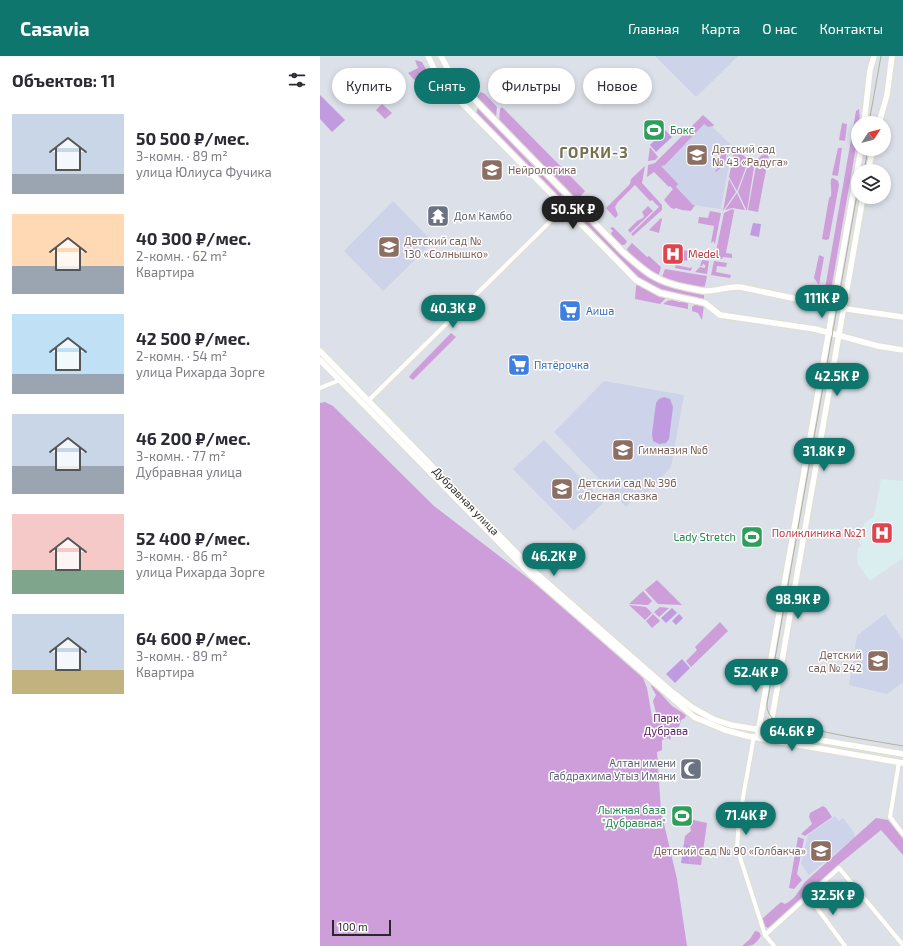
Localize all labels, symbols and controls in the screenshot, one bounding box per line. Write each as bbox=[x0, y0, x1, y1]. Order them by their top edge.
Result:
text: Casavia bbox=[20, 17, 90, 40]
text: Главная bbox=[628, 20, 679, 37]
text: Карта bbox=[701, 20, 740, 37]
text: О нас bbox=[762, 20, 798, 37]
text: Контакты bbox=[820, 20, 883, 37]
chip: Купить bbox=[332, 68, 406, 104]
chip: Снять bbox=[414, 68, 480, 104]
chip: Фильтры bbox=[488, 68, 575, 104]
chip: Новое bbox=[583, 68, 652, 104]
icon: filters bbox=[286, 69, 308, 91]
text: Объектов: 11 bbox=[12, 70, 115, 90]
north arrow bbox=[851, 116, 891, 156]
map controls bbox=[851, 116, 891, 204]
sports icon: Бокс bbox=[641, 117, 667, 143]
place label: Бокс bbox=[670, 123, 694, 136]
text: 50 500 ₽/мес. bbox=[136, 128, 249, 148]
icon: home bbox=[44, 130, 92, 178]
school or university icon: Детский сад № 43 «Радуга» bbox=[684, 142, 710, 168]
place label: Детский сад № 43 «Радуга» bbox=[712, 142, 788, 169]
district label: ГОРКИ-3 bbox=[559, 143, 629, 161]
text: 3-комн. · 89 m² bbox=[136, 148, 228, 164]
school or university icon: Нейрологика bbox=[479, 157, 505, 183]
place label: Нейрологика bbox=[508, 163, 576, 176]
text: улица Юлиуса Фучика bbox=[136, 164, 272, 180]
button: layers bbox=[851, 164, 891, 204]
pin: 50.5K ₽ bbox=[536, 196, 610, 230]
text: 50.5K ₽ bbox=[551, 201, 595, 217]
temple icon: Дом Камбо bbox=[425, 203, 451, 229]
place label: Дом Камбо bbox=[454, 209, 512, 222]
text: 40 300 ₽/мес. bbox=[136, 228, 251, 248]
icon: home bbox=[44, 230, 92, 278]
school or university icon: Детский сад № 130 «Солнышко» bbox=[376, 234, 402, 260]
place label: Детский сад № 130 «Солнышко» bbox=[404, 234, 488, 260]
hospital icon: Medel bbox=[660, 241, 686, 267]
place label: Medel bbox=[688, 247, 720, 260]
text: 2-комн. · 62 m² bbox=[136, 248, 227, 264]
text: Квартира bbox=[136, 264, 195, 280]
pin: 111K ₽ bbox=[789, 285, 855, 319]
text: 111K ₽ bbox=[804, 290, 840, 306]
pin: 40.3K ₽ bbox=[416, 295, 490, 329]
supermarket icon: Аиша bbox=[557, 298, 583, 324]
text: 40.3K ₽ bbox=[430, 300, 476, 316]
place label: Аиша bbox=[586, 304, 614, 317]
text: 42 500 ₽/мес. bbox=[136, 328, 250, 348]
icon: home bbox=[44, 330, 92, 378]
text: 2-комн. · 54 m² bbox=[136, 348, 227, 364]
supermarket icon: Пятёрочка bbox=[506, 352, 532, 378]
place label: Пятёрочка bbox=[534, 358, 589, 371]
pin: 42.5K ₽ bbox=[800, 363, 874, 397]
text: улица Рихарда Зорге bbox=[136, 364, 265, 380]
text: 42.5K ₽ bbox=[815, 368, 859, 384]
text: 46 200 ₽/мес. bbox=[136, 428, 251, 448]
icon: home bbox=[44, 430, 92, 478]
school or university icon: Гимназия №6 bbox=[610, 437, 636, 463]
pin: 31.8K ₽ bbox=[787, 438, 861, 472]
place label: Гимназия №6 bbox=[638, 443, 708, 456]
text: 31.8K ₽ bbox=[803, 443, 845, 459]
text: 3-комн. · 77 m² bbox=[136, 448, 226, 464]
text: Дубравная улица bbox=[136, 464, 242, 480]
street label: Дубравная улица bbox=[430, 464, 502, 538]
school or university icon: Детский сад № 396 «Лесная сказка bbox=[549, 476, 575, 502]
place label: Детский сад № 396 «Лесная сказка bbox=[578, 476, 677, 502]
hospital icon: Поликлиника №21 bbox=[869, 520, 895, 546]
sports icon: Lady Stretch bbox=[739, 524, 765, 550]
place label: Поликлиника №21 bbox=[772, 526, 866, 539]
text: 52 400 ₽/мес. bbox=[136, 528, 250, 548]
icon: home bbox=[44, 530, 92, 578]
place label: Lady Stretch bbox=[674, 530, 736, 543]
pin: 46.2K ₽ bbox=[517, 543, 591, 577]
text: 3-комн. · 86 m² bbox=[136, 548, 228, 564]
text: 46.2K ₽ bbox=[531, 548, 577, 564]
text: улица Рихарда Зорге bbox=[136, 564, 265, 580]
pin: 98.9K ₽ bbox=[761, 586, 835, 620]
text: 98.9K ₽ bbox=[775, 591, 821, 607]
text: 64 600 ₽/мес. bbox=[136, 628, 251, 648]
icon: home bbox=[44, 630, 92, 678]
text: 3-комн. · 89 m² bbox=[136, 648, 228, 664]
place label: Детский сад № 242 bbox=[808, 648, 862, 674]
school or university icon: Детский сад № 242 bbox=[865, 648, 891, 674]
pin: 52.4K ₽ bbox=[719, 659, 793, 693]
text: Квартира bbox=[136, 664, 195, 680]
text: 52.4K ₽ bbox=[734, 664, 778, 680]
park label: Парк Дубрава bbox=[644, 711, 688, 738]
pin: 64.6K ₽ bbox=[755, 718, 829, 752]
text: 64.6K ₽ bbox=[769, 723, 815, 739]
place label: Алтан имени Габдрахима Утыз Имяни bbox=[549, 756, 676, 782]
mosque icon: Алтан имени Габдрахима Утыз Имяни bbox=[678, 756, 704, 782]
pin: 71.4K ₽ bbox=[709, 802, 783, 836]
place label: Лыжная база "Дубравная" bbox=[597, 803, 666, 830]
sports icon: Лыжная база "Дубравная" bbox=[669, 803, 695, 829]
text: 71.4K ₽ bbox=[725, 807, 767, 823]
school or university icon: Детский сад № 90 «Голбакча» bbox=[808, 838, 834, 864]
place label: Детский сад № 90 «Голбакча» bbox=[653, 844, 806, 857]
pin: 32.5K ₽ bbox=[796, 882, 870, 916]
text: 32.5K ₽ bbox=[811, 887, 855, 903]
scale bar bbox=[332, 918, 391, 937]
text: 100 m bbox=[338, 920, 368, 933]

